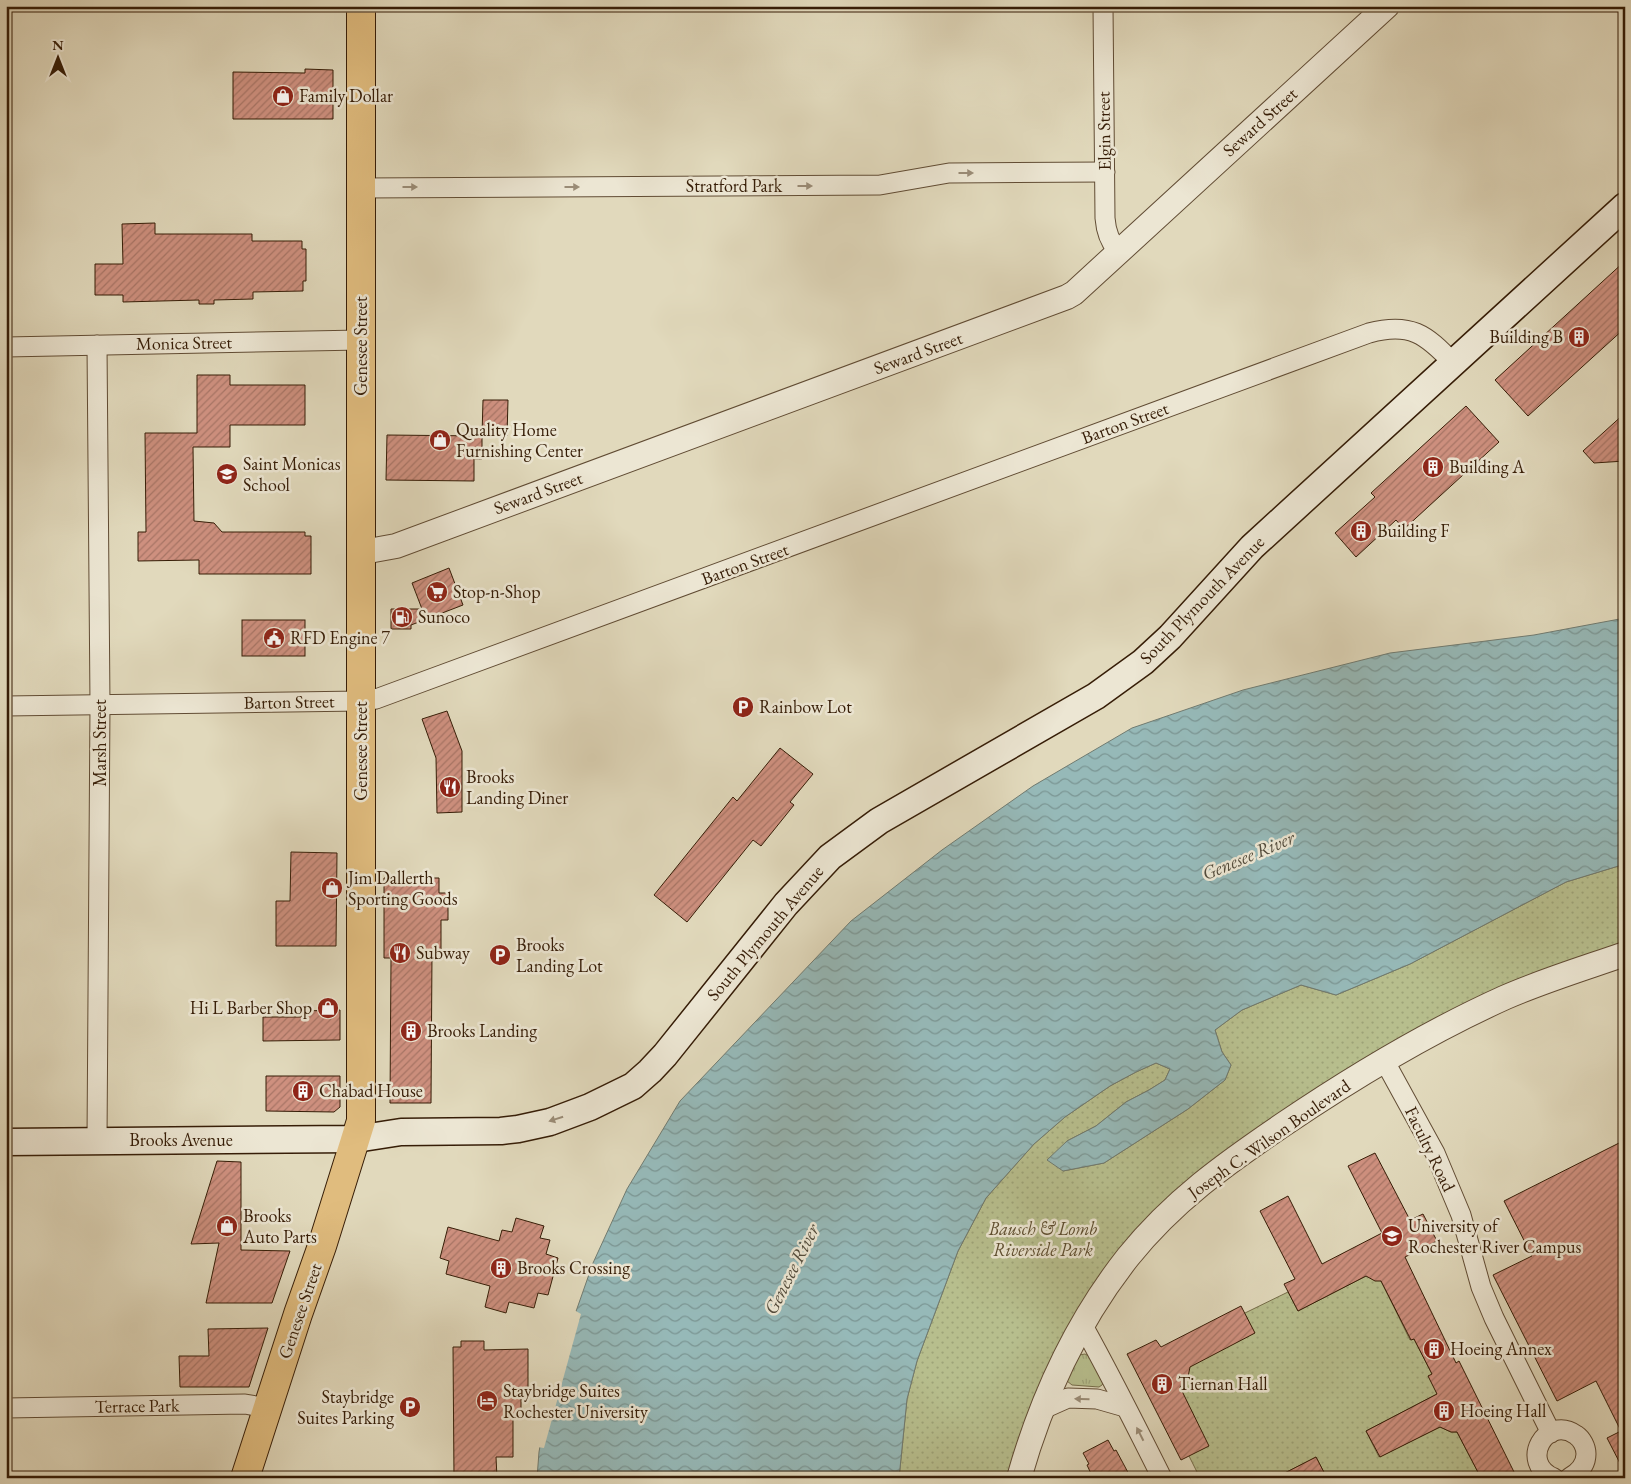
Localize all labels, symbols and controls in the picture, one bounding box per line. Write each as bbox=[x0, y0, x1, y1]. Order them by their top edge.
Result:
north arrow bbox=[32, 32, 82, 82]
text: N bbox=[52, 36, 64, 54]
street label: Seward Street bbox=[1217, 82, 1302, 161]
shop icon: Family Dollar bbox=[271, 84, 295, 108]
place label: Family Dollar bbox=[299, 84, 393, 107]
street label: Elgin Street bbox=[1091, 91, 1116, 171]
one-way arrow bbox=[959, 169, 975, 177]
street label: Stratford Park bbox=[686, 174, 783, 197]
one-way arrow bbox=[797, 182, 813, 190]
one-way arrow bbox=[402, 183, 418, 191]
one-way arrow bbox=[565, 183, 581, 191]
street label: Genesee Street bbox=[349, 296, 372, 396]
place label: Building B bbox=[1489, 325, 1563, 348]
building icon: Building B bbox=[1567, 325, 1591, 349]
street label: Seward Street bbox=[870, 326, 966, 379]
street label: Monica Street bbox=[136, 330, 233, 355]
street label: Barton Street bbox=[1078, 396, 1172, 449]
place label: Quality Home Furnishing Center bbox=[456, 418, 583, 462]
shop icon: Quality Home Furnishing Center bbox=[428, 428, 452, 452]
place label: Saint Monicas School bbox=[243, 452, 341, 496]
building icon: Building A bbox=[1421, 455, 1445, 479]
place label: Building A bbox=[1449, 455, 1525, 478]
school or university icon: Saint Monicas School bbox=[215, 462, 239, 486]
street label: Seward Street bbox=[490, 466, 586, 519]
building icon: Building F bbox=[1349, 519, 1373, 543]
place label: Building F bbox=[1377, 519, 1449, 542]
street label: South Plymouth Avenue bbox=[1134, 531, 1269, 669]
street label: Barton Street bbox=[698, 537, 792, 590]
supermarket icon: Stop-n-Shop bbox=[425, 580, 449, 604]
place label: Stop-n-Shop bbox=[453, 580, 541, 603]
fuel station icon: Sunoco bbox=[390, 605, 414, 629]
place label: Sunoco bbox=[418, 605, 470, 628]
public building icon: RFD Engine 7 bbox=[262, 626, 286, 650]
place label: RFD Engine 7 bbox=[290, 626, 390, 649]
street label: Barton Street bbox=[243, 689, 335, 714]
parking icon: Rainbow Lot bbox=[731, 695, 755, 719]
place label: Rainbow Lot bbox=[759, 695, 852, 718]
street label: Marsh Street bbox=[88, 699, 111, 787]
street label: Genesee Street bbox=[349, 701, 372, 801]
place label: Brooks Landing Diner bbox=[466, 765, 568, 809]
restaurant icon: Brooks Landing Diner bbox=[438, 775, 462, 799]
water label: Genesee River bbox=[1198, 824, 1299, 886]
street label: South Plymouth Avenue bbox=[701, 860, 828, 1005]
place label: Jim Dallerth Sporting Goods bbox=[346, 866, 458, 910]
shop icon: Jim Dallerth Sporting Goods bbox=[320, 876, 344, 900]
place label: Brooks Landing Lot bbox=[516, 933, 603, 977]
restaurant icon: Subway bbox=[388, 941, 412, 965]
place label: Subway bbox=[416, 941, 470, 964]
parking icon: Brooks Landing Lot bbox=[488, 943, 512, 967]
place label: Hi L Barber Shop bbox=[190, 996, 312, 1019]
shop icon: Hi L Barber Shop bbox=[316, 996, 340, 1020]
building icon: Brooks Landing bbox=[399, 1019, 423, 1043]
place label: Brooks Landing bbox=[427, 1019, 537, 1042]
street label: Joseph C. Wilson Boulevard bbox=[1181, 1073, 1355, 1205]
building icon: Chabad House bbox=[291, 1079, 315, 1103]
place label: Chabad House bbox=[319, 1079, 423, 1102]
street label: Faculty Road bbox=[1400, 1102, 1461, 1196]
one-way arrow bbox=[549, 1116, 564, 1124]
street label: Brooks Avenue bbox=[129, 1128, 233, 1151]
place label: Brooks Auto Parts bbox=[242, 1204, 317, 1248]
shop icon: Brooks Auto Parts bbox=[215, 1214, 239, 1238]
place label: University of Rochester River Campus bbox=[1408, 1214, 1582, 1258]
park label: Bausch & Lomb Riverside Park bbox=[988, 1217, 1097, 1261]
water label: Genesee River bbox=[758, 1219, 825, 1319]
school or university icon: University of Rochester River Campus bbox=[1380, 1224, 1404, 1248]
building icon: Brooks Crossing bbox=[489, 1256, 513, 1280]
place label: Brooks Crossing bbox=[517, 1256, 630, 1279]
street label: Genesee Street bbox=[272, 1260, 327, 1362]
building icon: Hoeing Annex bbox=[1422, 1337, 1446, 1361]
place label: Hoeing Annex bbox=[1450, 1337, 1552, 1360]
building icon: Tiernan Hall bbox=[1150, 1372, 1174, 1396]
place label: Tiernan Hall bbox=[1178, 1372, 1268, 1395]
place label: Staybridge Suites Rochester University bbox=[503, 1379, 648, 1423]
place label: Staybridge Suites Parking bbox=[297, 1385, 394, 1429]
hotel icon: Staybridge Suites Rochester University bbox=[475, 1389, 499, 1413]
street label: Terrace Park bbox=[94, 1393, 180, 1418]
one-way arrow bbox=[1074, 1394, 1090, 1402]
parking icon: Staybridge Suites Parking bbox=[398, 1395, 422, 1419]
building icon: Hoeing Hall bbox=[1432, 1399, 1456, 1423]
place label: Hoeing Hall bbox=[1460, 1399, 1546, 1422]
one-way arrow bbox=[1136, 1427, 1144, 1442]

